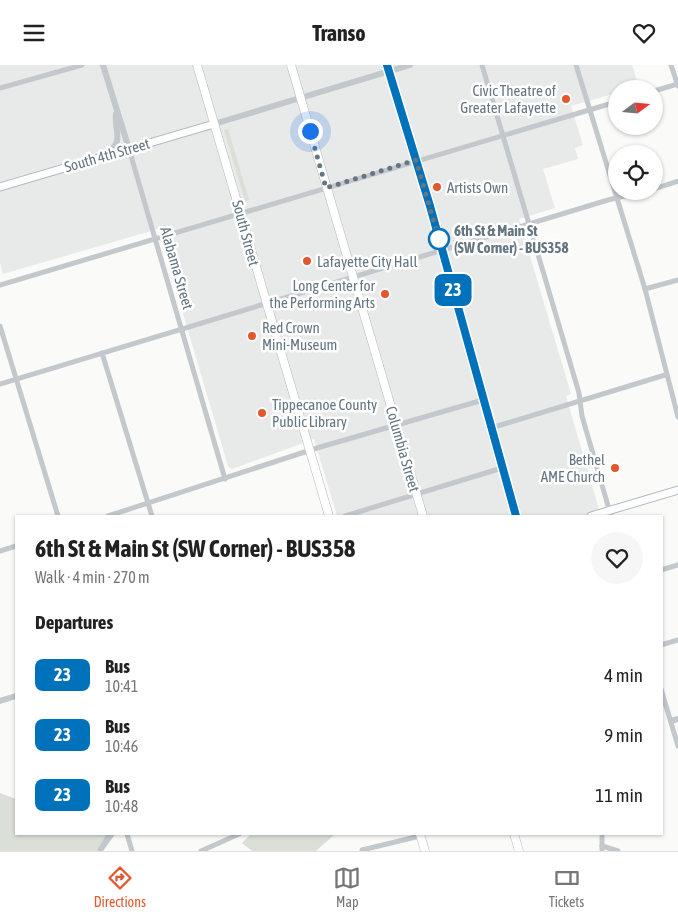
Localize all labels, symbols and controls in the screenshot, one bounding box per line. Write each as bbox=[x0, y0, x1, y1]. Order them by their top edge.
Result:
icon: menu bbox=[20, 19, 48, 47]
icon: heart bbox=[630, 19, 658, 47]
text: Transo bbox=[312, 20, 366, 46]
north arrow bbox=[608, 80, 662, 135]
map controls bbox=[608, 80, 663, 200]
place label: Civic Theatre of Greater Lafayette bbox=[460, 82, 556, 116]
marker: Civic Theatre of Greater Lafayette bbox=[560, 93, 572, 105]
your location bbox=[298, 119, 323, 144]
street label: South 4th Street bbox=[62, 135, 152, 175]
button: locate bbox=[608, 145, 663, 200]
place label: Artists Own bbox=[447, 179, 508, 196]
marker: Artists Own bbox=[431, 181, 443, 193]
street label: South Street bbox=[229, 198, 263, 268]
place label: 6th St & Main St (SW Corner) - BUS358 bbox=[454, 222, 568, 256]
street label: Alabama Street bbox=[157, 225, 197, 311]
marker: 6th St & Main St (SW Corner) - BUS358 bbox=[428, 228, 450, 250]
place label: Lafayette City Hall bbox=[317, 253, 418, 270]
marker: Lafayette City Hall bbox=[301, 255, 313, 267]
line badge: 23 bbox=[430, 274, 476, 306]
place label: Long Center for the Performing Arts bbox=[269, 277, 376, 311]
text: 23 bbox=[445, 279, 461, 300]
marker: Long Center for the Performing Arts bbox=[379, 288, 391, 300]
place label: Red Crown Mini-Museum bbox=[262, 319, 337, 353]
marker: Red Crown Mini-Museum bbox=[246, 330, 258, 342]
place label: Tippecanoe County Public Library bbox=[272, 396, 377, 430]
street label: Columbia Street bbox=[383, 404, 423, 494]
marker: Tippecanoe County Public Library bbox=[256, 407, 268, 419]
place label: Bethel AME Church bbox=[541, 451, 605, 485]
marker: Bethel AME Church bbox=[609, 462, 621, 474]
button: heart bbox=[591, 532, 643, 584]
text: 6th St & Main St (SW Corner) - BUS358 bbox=[35, 535, 355, 562]
text: Walk · 4 min · 270 m bbox=[35, 568, 149, 586]
text: Departures bbox=[35, 611, 113, 633]
text: Bus bbox=[105, 655, 130, 677]
text: 23 bbox=[54, 664, 71, 685]
text: 4 min bbox=[604, 664, 643, 686]
text: 10:41 bbox=[105, 677, 138, 695]
text: Bus bbox=[105, 715, 130, 737]
text: 23 bbox=[54, 724, 71, 745]
text: 9 min bbox=[604, 724, 643, 746]
text: 10:46 bbox=[105, 737, 138, 755]
text: Bus bbox=[105, 775, 130, 797]
text: 23 bbox=[54, 784, 71, 805]
text: 11 min bbox=[595, 784, 643, 806]
text: 10:48 bbox=[105, 797, 138, 815]
tab: Directions bbox=[94, 864, 146, 910]
tab: Map bbox=[333, 864, 361, 910]
tab: Tickets bbox=[549, 864, 584, 910]

